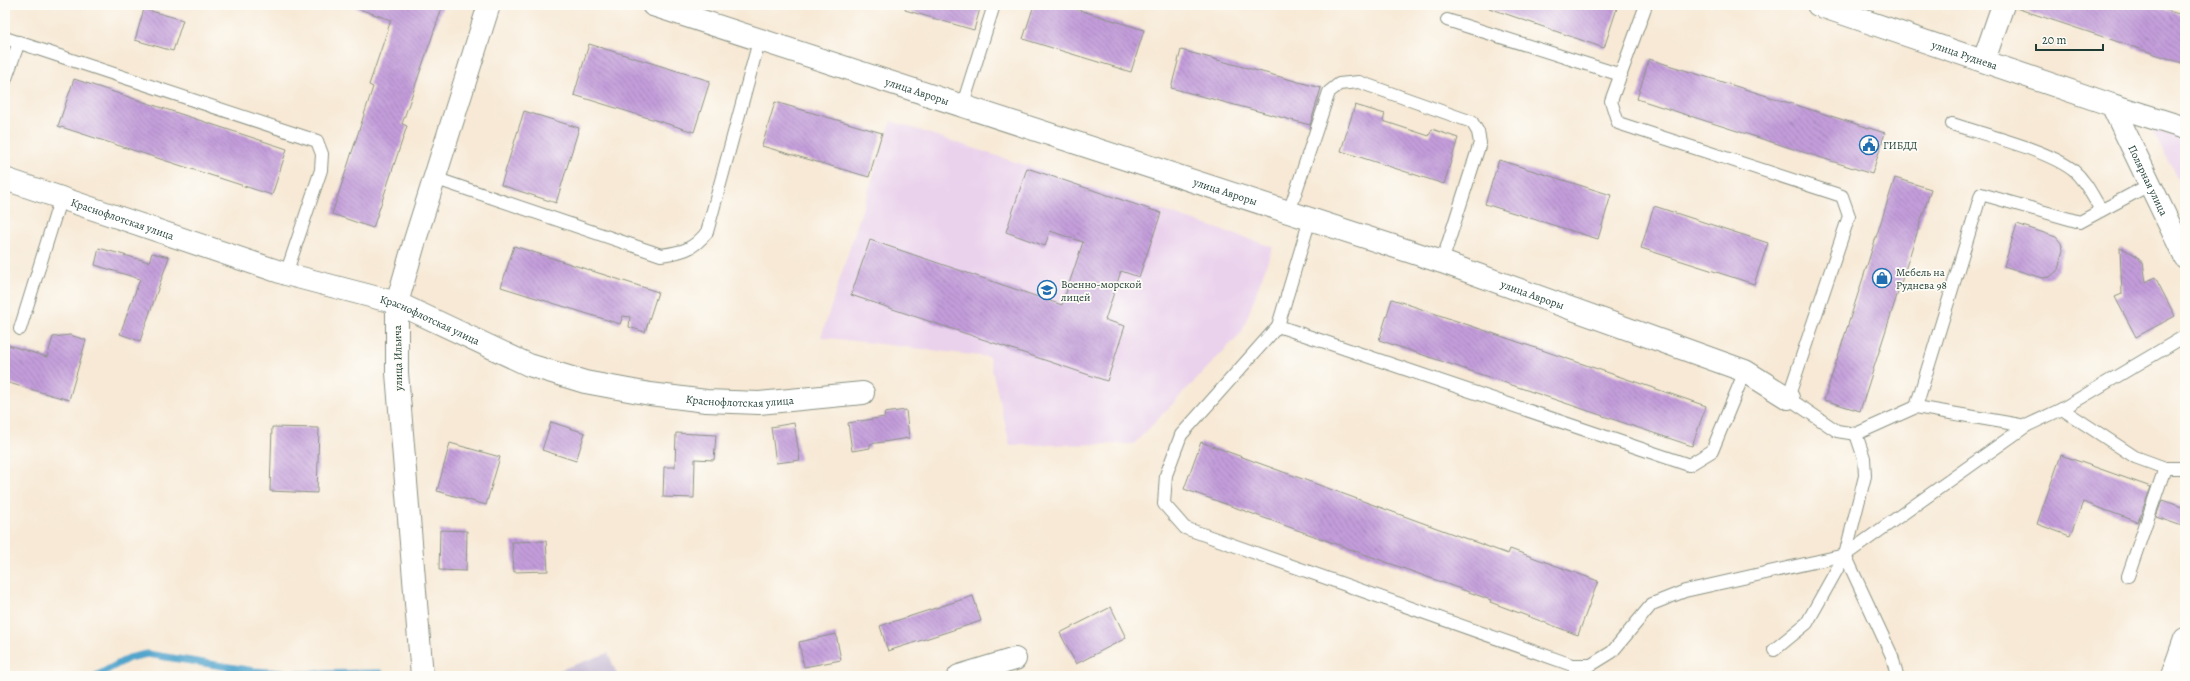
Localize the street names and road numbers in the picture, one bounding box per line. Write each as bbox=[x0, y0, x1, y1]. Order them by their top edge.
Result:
street label: улица Руднева bbox=[1929, 36, 2001, 73]
street label: улица Авроры bbox=[883, 73, 951, 108]
street label: Полярная улица bbox=[2125, 142, 2172, 219]
street label: улица Авроры bbox=[1191, 174, 1259, 209]
street label: Краснофлотская улица bbox=[69, 194, 177, 243]
street label: улица Авроры bbox=[1498, 276, 1566, 313]
street label: Краснофлотская улица bbox=[378, 291, 483, 349]
street label: улица Ильича bbox=[390, 324, 406, 392]
street label: Краснофлотская улица bbox=[685, 391, 795, 411]

